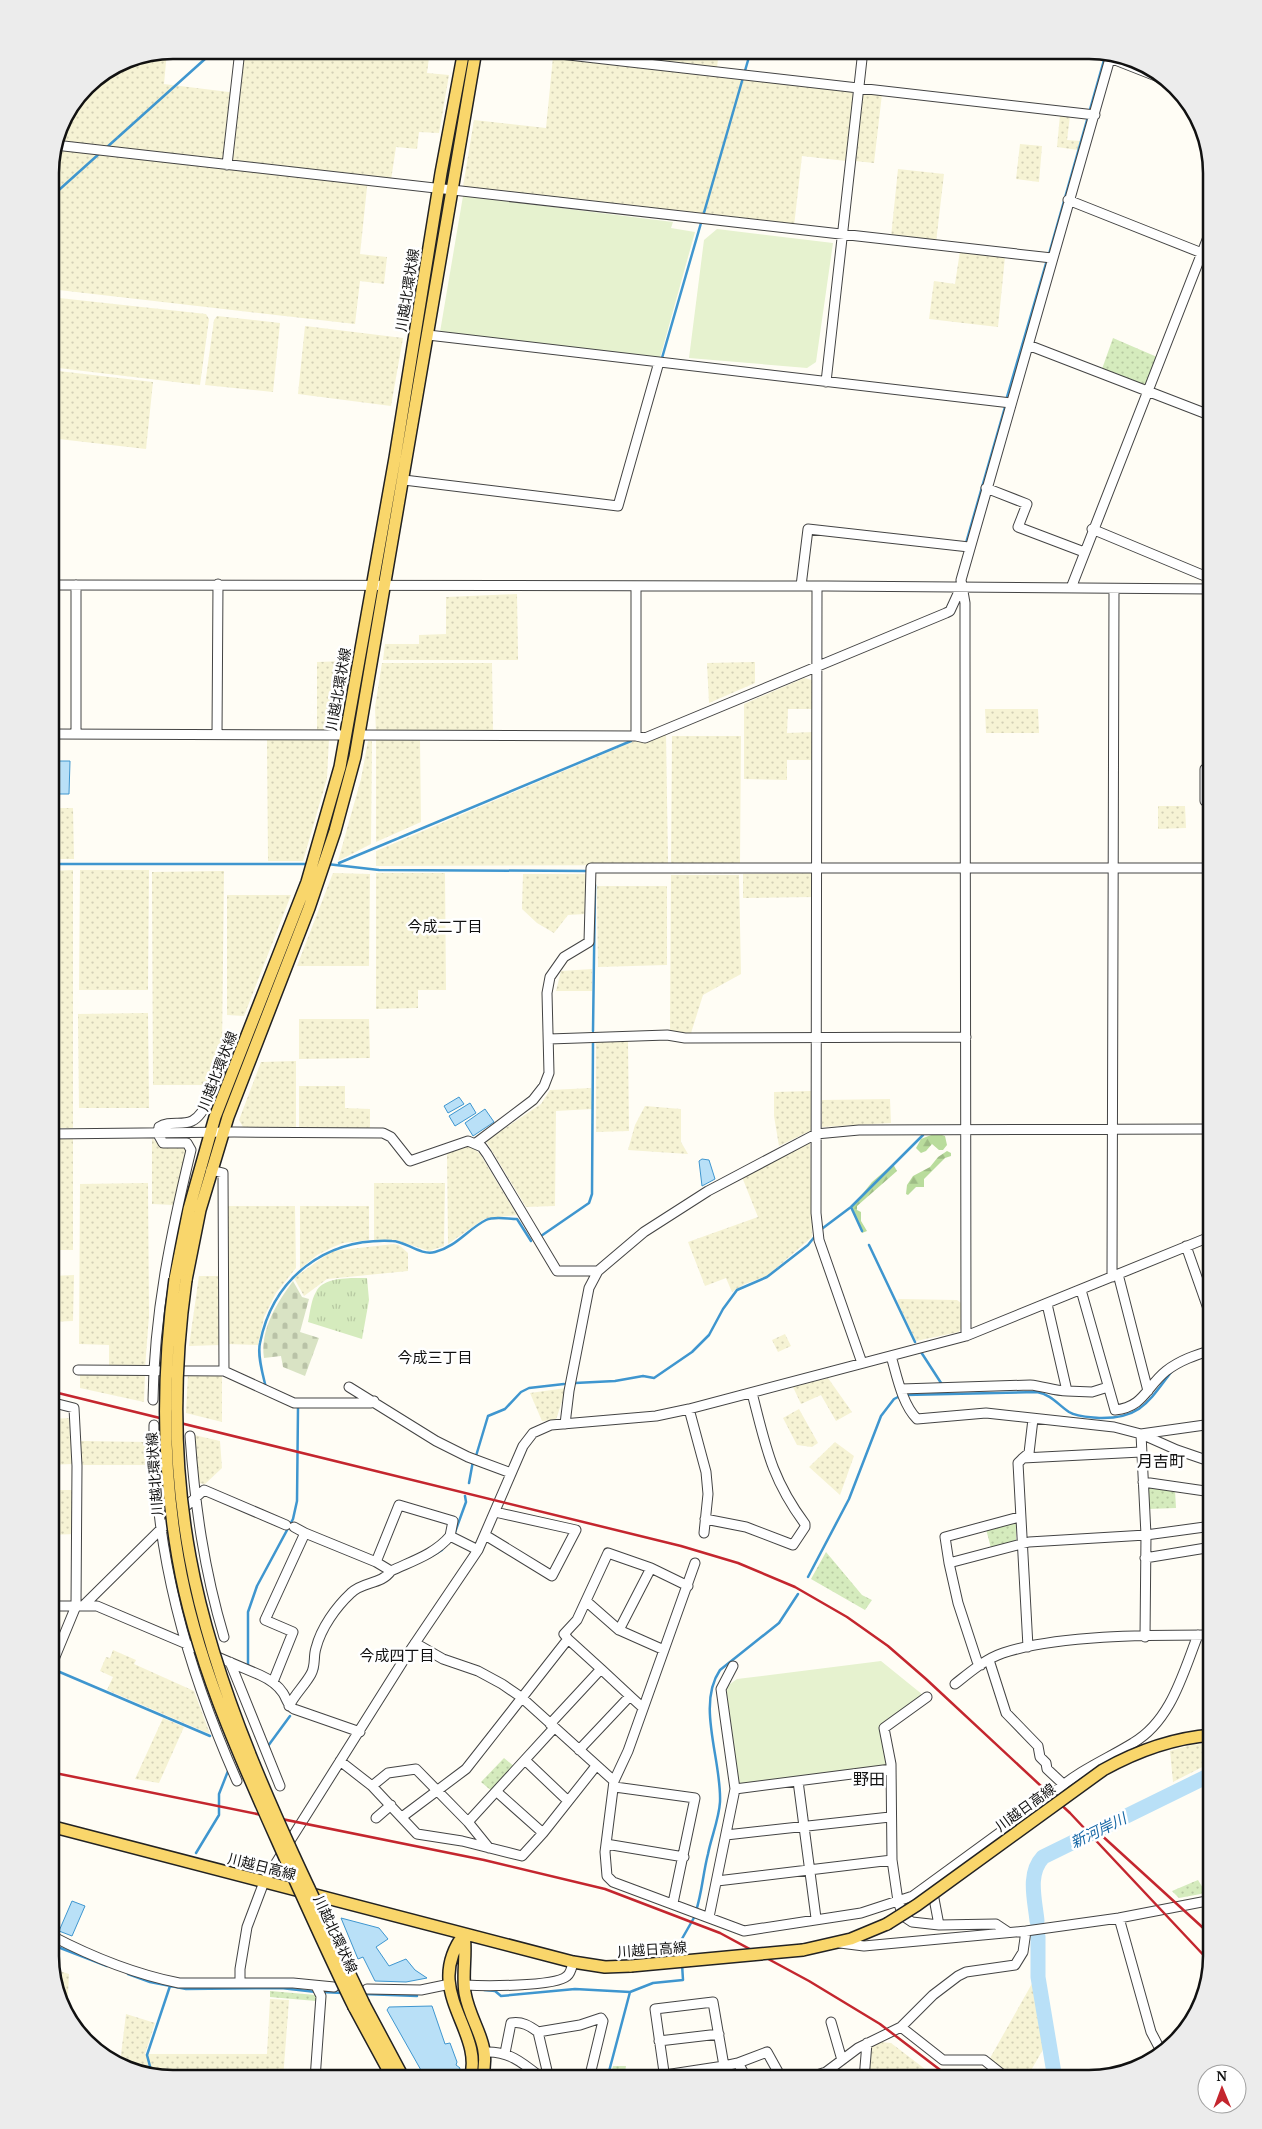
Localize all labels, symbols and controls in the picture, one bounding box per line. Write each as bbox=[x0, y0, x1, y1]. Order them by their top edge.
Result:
street label: 川越北環状線 bbox=[391, 247, 423, 333]
street label: 川越北環状線 bbox=[321, 646, 355, 732]
district label: 今成二丁目 bbox=[407, 916, 483, 936]
street label: 川越北環状線 bbox=[193, 1028, 241, 1114]
district label: 今成三丁目 bbox=[397, 1347, 473, 1367]
street label: 川越北環状線 bbox=[142, 1431, 166, 1517]
district label: 月吉町 bbox=[1137, 1450, 1185, 1472]
district label: 今成四丁目 bbox=[359, 1645, 435, 1665]
district label: 野田 bbox=[853, 1768, 885, 1790]
street label: 川越日高線 bbox=[991, 1779, 1059, 1835]
water label: 新河岸川 bbox=[1067, 1807, 1131, 1852]
street label: 川越日高線 bbox=[226, 1848, 298, 1884]
street label: 川越北環状線 bbox=[310, 1892, 362, 1976]
street label: 川越日高線 bbox=[616, 1937, 688, 1961]
north arrow bbox=[1197, 2064, 1247, 2114]
text: N bbox=[1216, 2066, 1228, 2085]

